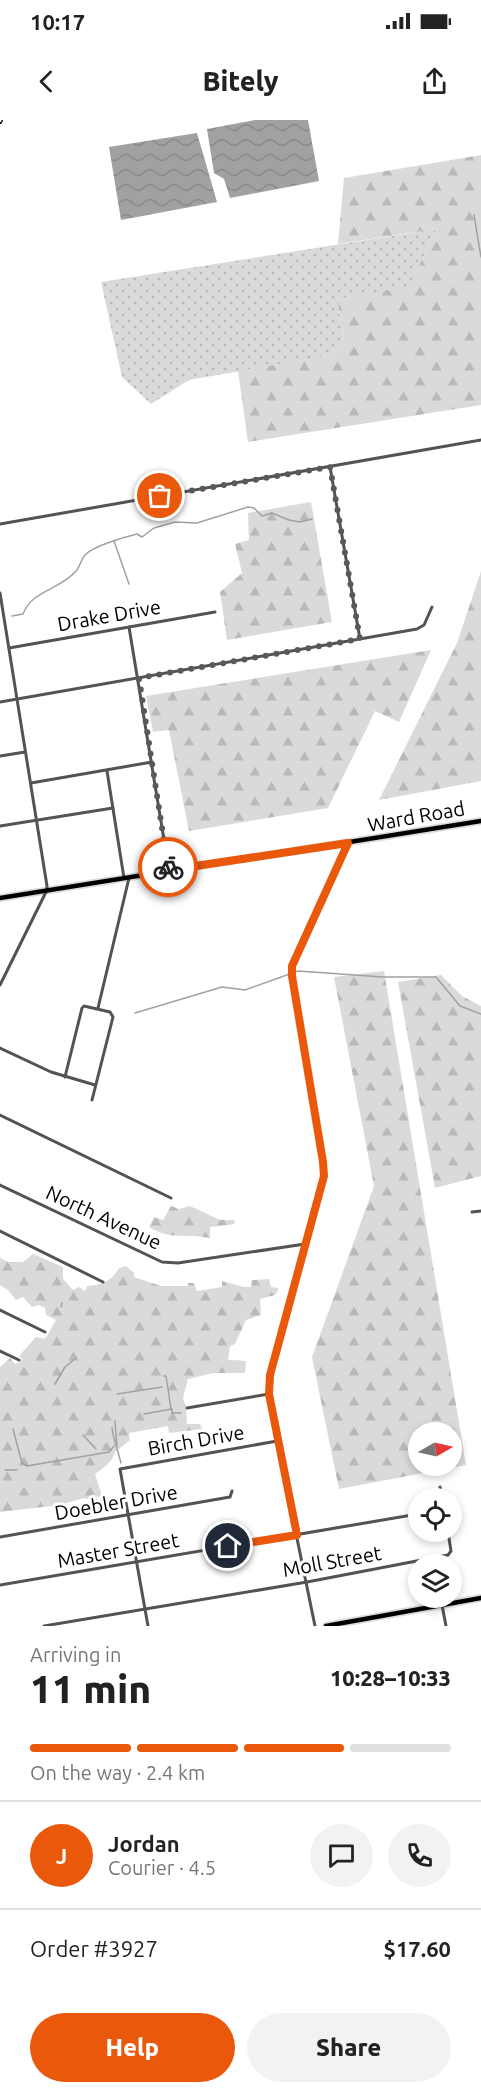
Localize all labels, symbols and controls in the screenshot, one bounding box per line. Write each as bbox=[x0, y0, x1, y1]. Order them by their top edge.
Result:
text: 10:17 bbox=[30, 9, 85, 34]
icon: back bbox=[30, 65, 63, 98]
icon: share bbox=[418, 65, 451, 98]
text: Bitely bbox=[202, 66, 279, 96]
pin bbox=[134, 470, 185, 521]
icon: bag bbox=[143, 479, 176, 512]
street label: Drake Drive bbox=[55, 595, 163, 635]
street label: Ward Road bbox=[366, 796, 466, 836]
courier bbox=[138, 837, 198, 897]
icon: bike bbox=[152, 851, 185, 884]
street label: North Avenue bbox=[43, 1180, 165, 1254]
street label: Birch Drive bbox=[146, 1420, 246, 1460]
north arrow bbox=[408, 1422, 462, 1476]
map controls bbox=[408, 1422, 462, 1608]
street label: Doebler Drive bbox=[53, 1480, 179, 1524]
button: locate bbox=[408, 1488, 462, 1542]
pin bbox=[202, 1520, 253, 1571]
street label: Master Street bbox=[55, 1528, 181, 1572]
icon: home bbox=[211, 1529, 244, 1562]
street label: Moll Street bbox=[281, 1541, 383, 1581]
button: layers bbox=[408, 1554, 462, 1608]
text: Arriving in bbox=[30, 1643, 121, 1666]
text: 10:28–10:33 bbox=[330, 1665, 451, 1690]
text: 11 min bbox=[30, 1667, 151, 1710]
text: On the way · 2.4 km bbox=[30, 1761, 205, 1784]
button: chat bbox=[310, 1824, 373, 1887]
button: phone bbox=[388, 1824, 451, 1887]
text: Jordan bbox=[108, 1831, 180, 1856]
text: J bbox=[56, 1843, 67, 1868]
text: Courier · 4.5 bbox=[108, 1856, 216, 1879]
text: Order #3927 bbox=[30, 1936, 158, 1961]
text: $17.60 bbox=[384, 1936, 451, 1961]
button: Help bbox=[30, 2013, 235, 2082]
button: Share bbox=[247, 2013, 451, 2082]

